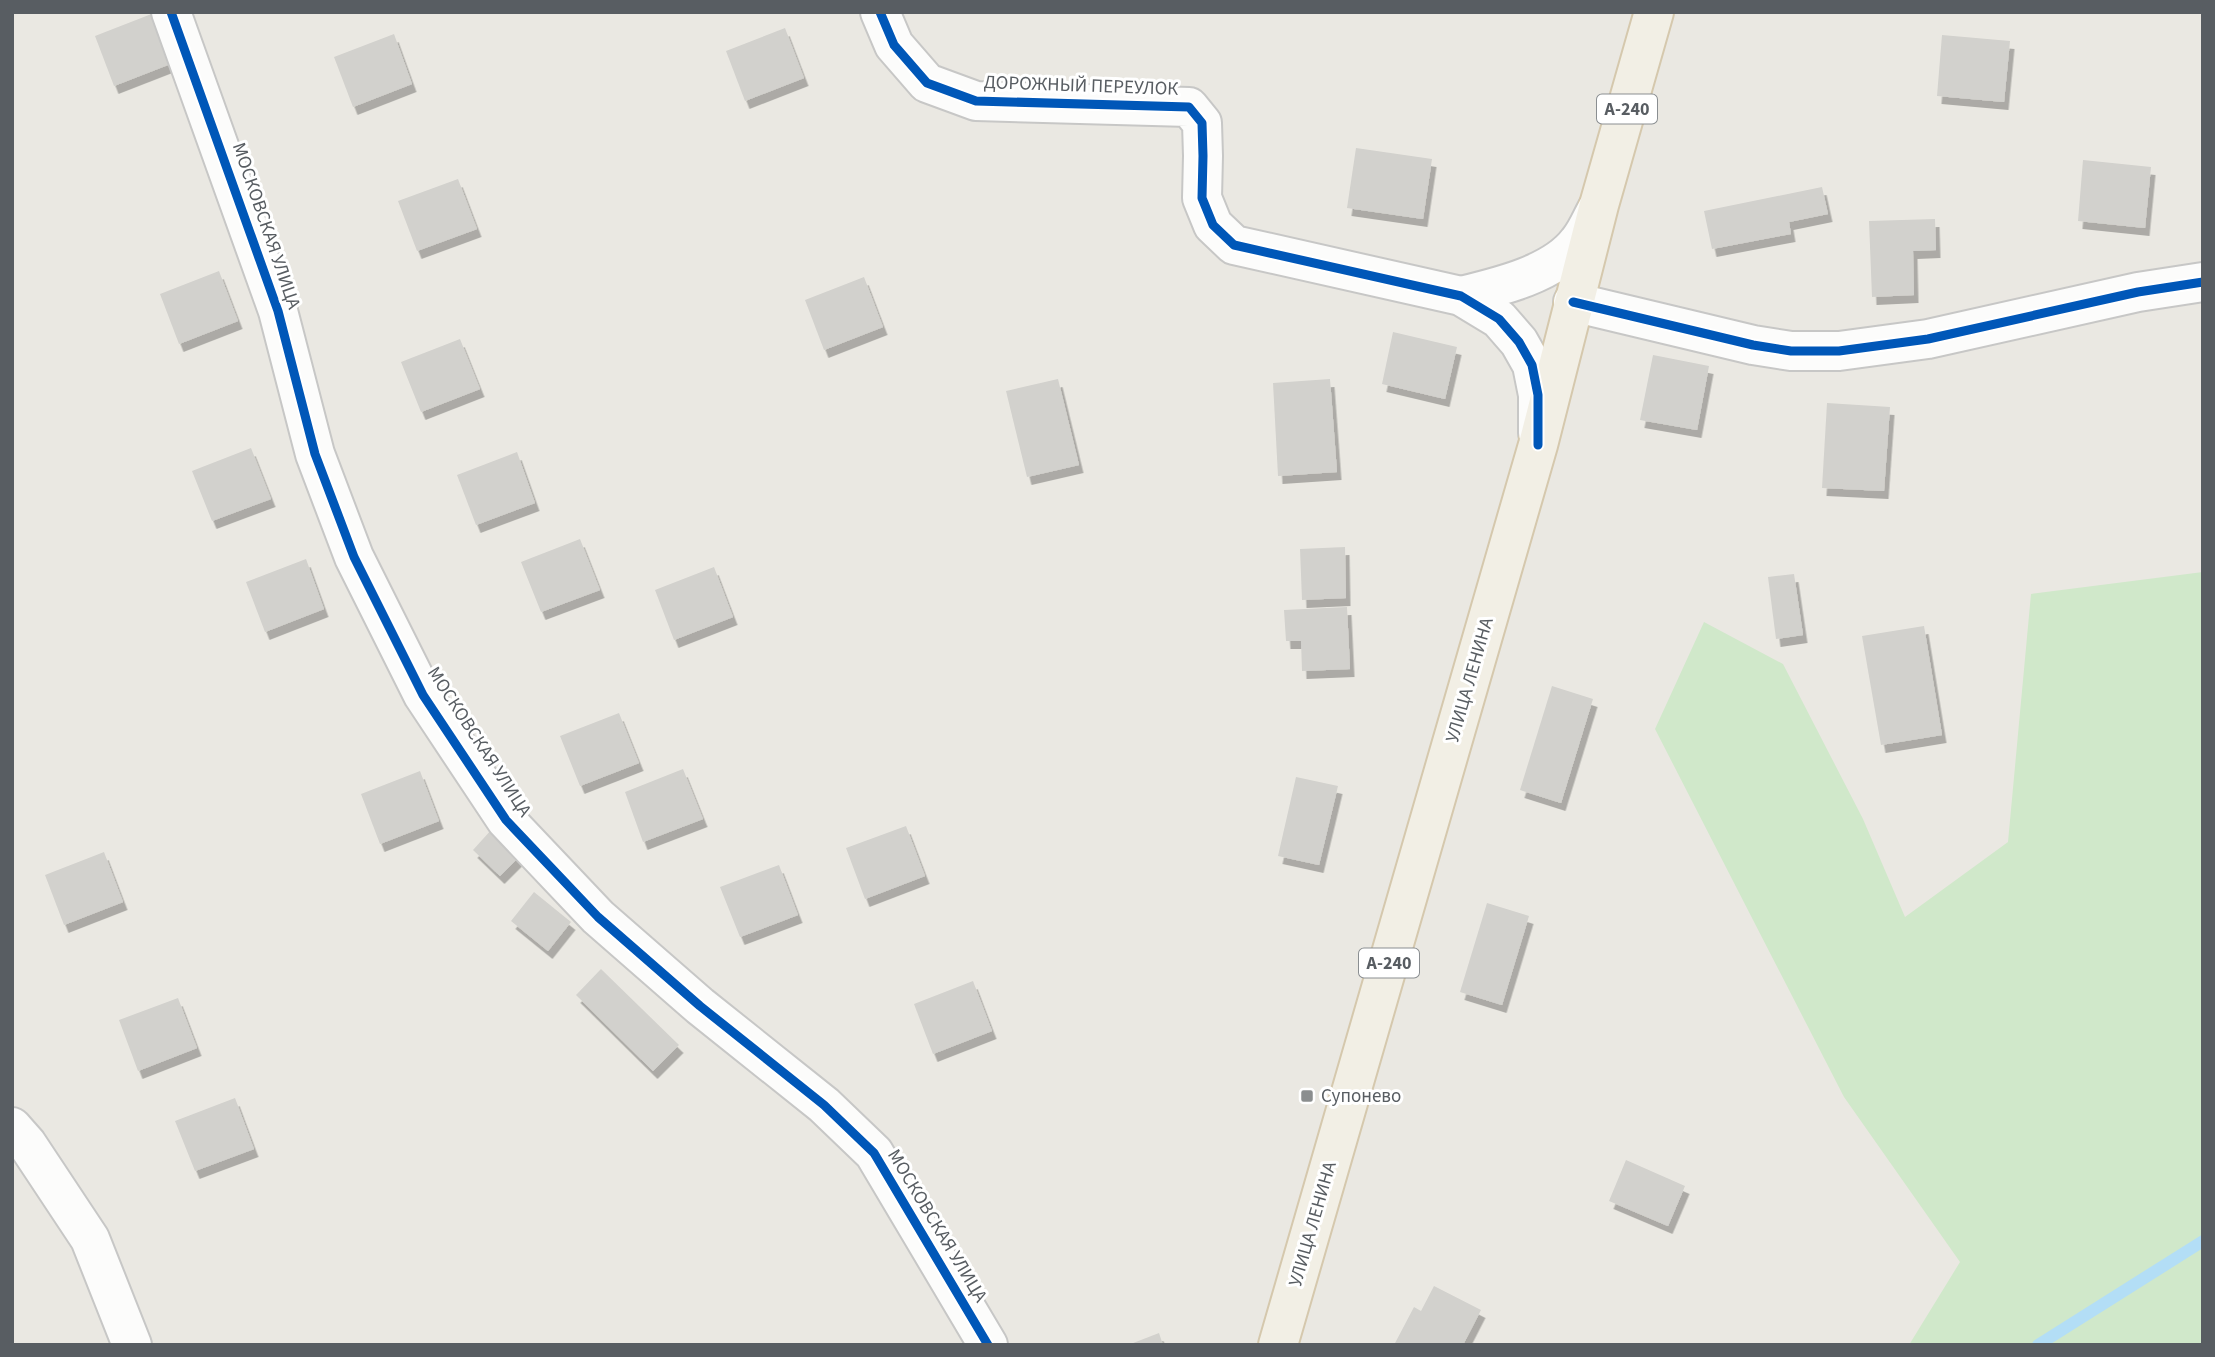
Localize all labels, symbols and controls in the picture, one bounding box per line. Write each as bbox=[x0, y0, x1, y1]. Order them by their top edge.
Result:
street label: ДОРОЖНЫЙ ПЕРЕУЛОК bbox=[983, 69, 1179, 103]
road number: А-240 bbox=[1597, 94, 1657, 124]
street label: МОСКОВСКАЯ УЛИЦА bbox=[225, 139, 307, 314]
street label: УЛИЦА ЛЕНИНА bbox=[1439, 614, 1501, 746]
street label: МОСКОВСКАЯ УЛИЦА bbox=[420, 661, 538, 823]
road number: А-240 bbox=[1359, 948, 1419, 978]
place label: Супонево bbox=[1321, 1083, 1401, 1110]
marker: Супонево bbox=[1299, 1088, 1315, 1104]
street label: МОСКОВСКАЯ УЛИЦА bbox=[880, 1144, 994, 1308]
street label: УЛИЦА ЛЕНИНА bbox=[1282, 1158, 1344, 1290]

